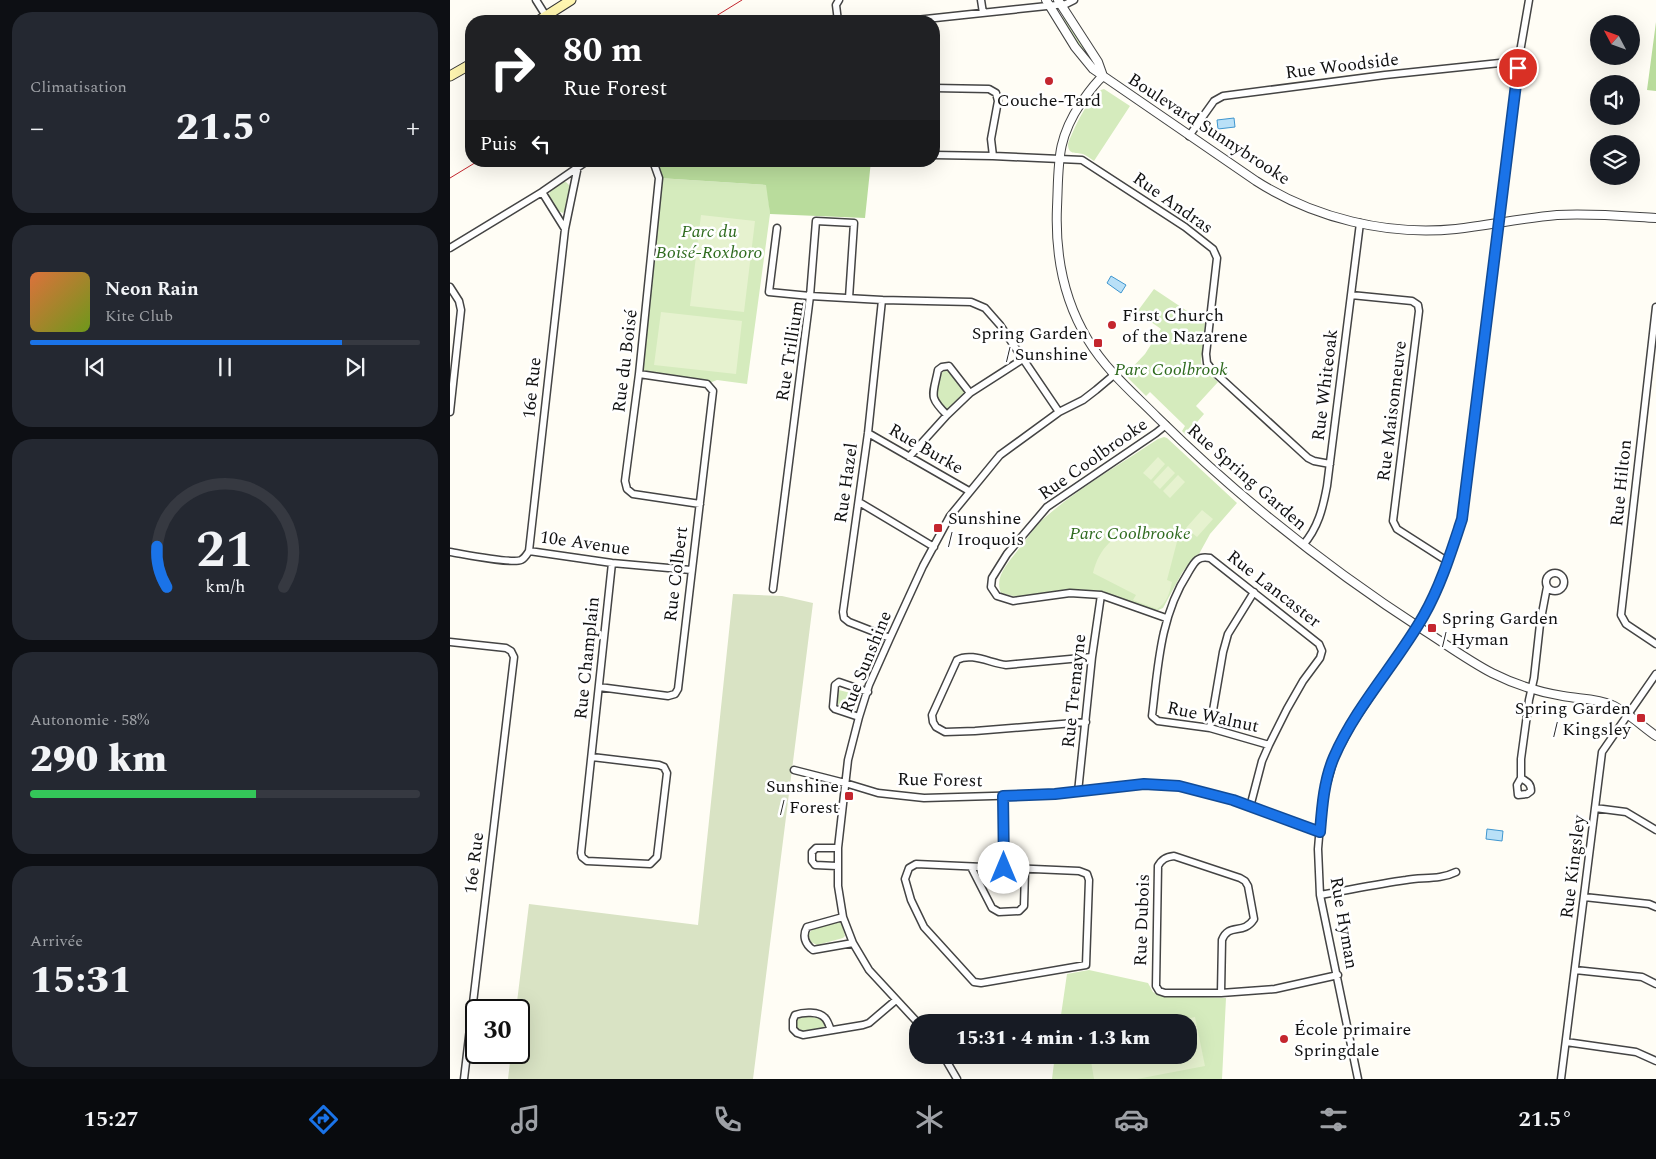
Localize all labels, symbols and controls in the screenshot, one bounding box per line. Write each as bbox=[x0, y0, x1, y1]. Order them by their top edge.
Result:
north arrow bbox=[1590, 15, 1640, 65]
map controls bbox=[1590, 15, 1640, 185]
text: 80 m bbox=[563, 24, 643, 77]
icon: right bbox=[480, 35, 545, 100]
street label: Rue Woodside bbox=[1284, 46, 1400, 86]
pin bbox=[1497, 47, 1539, 89]
icon: arrive bbox=[1504, 54, 1532, 82]
street label: Boulevard Sunnybrooke bbox=[1122, 66, 1296, 192]
text: Rue Forest bbox=[563, 72, 667, 105]
text: Climatisation bbox=[30, 75, 127, 99]
marker: Couche-Tard bbox=[1043, 75, 1055, 87]
button: sound bbox=[1590, 75, 1640, 125]
place label: Couche-Tard bbox=[997, 87, 1101, 114]
text: 21.5° bbox=[176, 99, 274, 157]
text: − bbox=[30, 107, 44, 150]
text: + bbox=[406, 107, 420, 150]
text: Puis bbox=[480, 130, 517, 159]
icon: left bbox=[527, 130, 555, 158]
button: layers bbox=[1590, 135, 1640, 185]
street label: Rue Andras bbox=[1127, 165, 1219, 241]
park label: Parc du Boisé-Roxboro bbox=[655, 218, 763, 266]
text: Neon Rain bbox=[105, 275, 199, 304]
street label: Rue Trillium bbox=[769, 299, 811, 403]
place label: First Church of the Nazarene bbox=[1122, 302, 1248, 350]
text: Kite Club bbox=[105, 304, 173, 328]
street label: Rue du Boisé bbox=[605, 308, 645, 414]
marker: First Church of the Nazarene bbox=[1106, 319, 1118, 331]
place label: Spring Garden / Sunshine bbox=[972, 320, 1088, 368]
street label: Rue Whiteoak bbox=[1305, 328, 1345, 442]
marker: Spring Garden / Sunshine bbox=[1092, 337, 1104, 349]
street label: Rue Maisonneuve bbox=[1370, 339, 1414, 483]
icon: previous bbox=[81, 353, 109, 381]
icon: pause bbox=[211, 353, 239, 381]
icon: next bbox=[341, 353, 369, 381]
street label: 16e Rue bbox=[515, 356, 549, 420]
park label: Parc Coolbrook bbox=[1114, 356, 1228, 383]
street label: Rue Coolbrooke bbox=[1033, 411, 1153, 507]
street label: Rue Burke bbox=[883, 417, 969, 481]
street label: Rue Spring Garden bbox=[1181, 417, 1313, 537]
street label: Rue Hilton bbox=[1603, 438, 1639, 528]
street label: Rue Hazel bbox=[827, 441, 865, 525]
place label: Sunshine / Iroquois bbox=[948, 505, 1024, 553]
text: 21 bbox=[196, 511, 254, 590]
park label: Parc Coolbrooke bbox=[1069, 520, 1191, 547]
marker: Sunshine / Iroquois bbox=[932, 522, 944, 534]
street label: 10e Avenue bbox=[538, 523, 632, 563]
street label: Rue Colbert bbox=[657, 525, 695, 623]
street label: Rue Lancaster bbox=[1221, 544, 1327, 634]
text: km/h bbox=[205, 573, 245, 600]
street label: Rue Champlain bbox=[567, 595, 607, 721]
place label: Spring Garden / Hyman bbox=[1442, 605, 1558, 653]
street label: Rue Sunshine bbox=[833, 607, 899, 717]
marker: Spring Garden / Hyman bbox=[1426, 622, 1438, 634]
street label: Rue Tremayne bbox=[1055, 633, 1093, 749]
street label: Rue Walnut bbox=[1164, 694, 1262, 740]
place label: Spring Garden / Kingsley bbox=[1515, 695, 1632, 743]
text: Autonomie · 58% bbox=[30, 708, 149, 732]
marker: Spring Garden / Kingsley bbox=[1635, 712, 1647, 724]
text: 290 km bbox=[30, 731, 167, 789]
street label: Rue Forest bbox=[897, 766, 983, 794]
place label: Sunshine / Forest bbox=[766, 773, 839, 821]
marker: Sunshine / Forest bbox=[843, 790, 855, 802]
street label: Rue Kingsley bbox=[1553, 812, 1593, 920]
street label: 16e Rue bbox=[457, 831, 491, 895]
position arrow bbox=[977, 841, 1029, 893]
street label: Rue Dubois bbox=[1127, 873, 1157, 967]
street label: Rue Hyman bbox=[1323, 875, 1365, 971]
text: Arrivée bbox=[30, 929, 83, 953]
text: 15:31 bbox=[30, 952, 132, 1010]
speed limit sign: 30 bbox=[465, 999, 530, 1064]
place label: École primaire Springdale bbox=[1294, 1016, 1411, 1064]
text: 15:31 · 4 min · 1.3 km bbox=[956, 1024, 1150, 1053]
marker: École primaire Springdale bbox=[1278, 1033, 1290, 1045]
icon: directions bbox=[306, 1102, 341, 1137]
icon: music bbox=[508, 1102, 543, 1137]
icon: phone bbox=[710, 1102, 745, 1137]
icon: climate bbox=[912, 1102, 947, 1137]
icon: car bbox=[1114, 1102, 1149, 1137]
icon: filters bbox=[1316, 1102, 1351, 1137]
text: 15:27 bbox=[84, 1103, 139, 1136]
text: 21.5° bbox=[1518, 1103, 1572, 1136]

